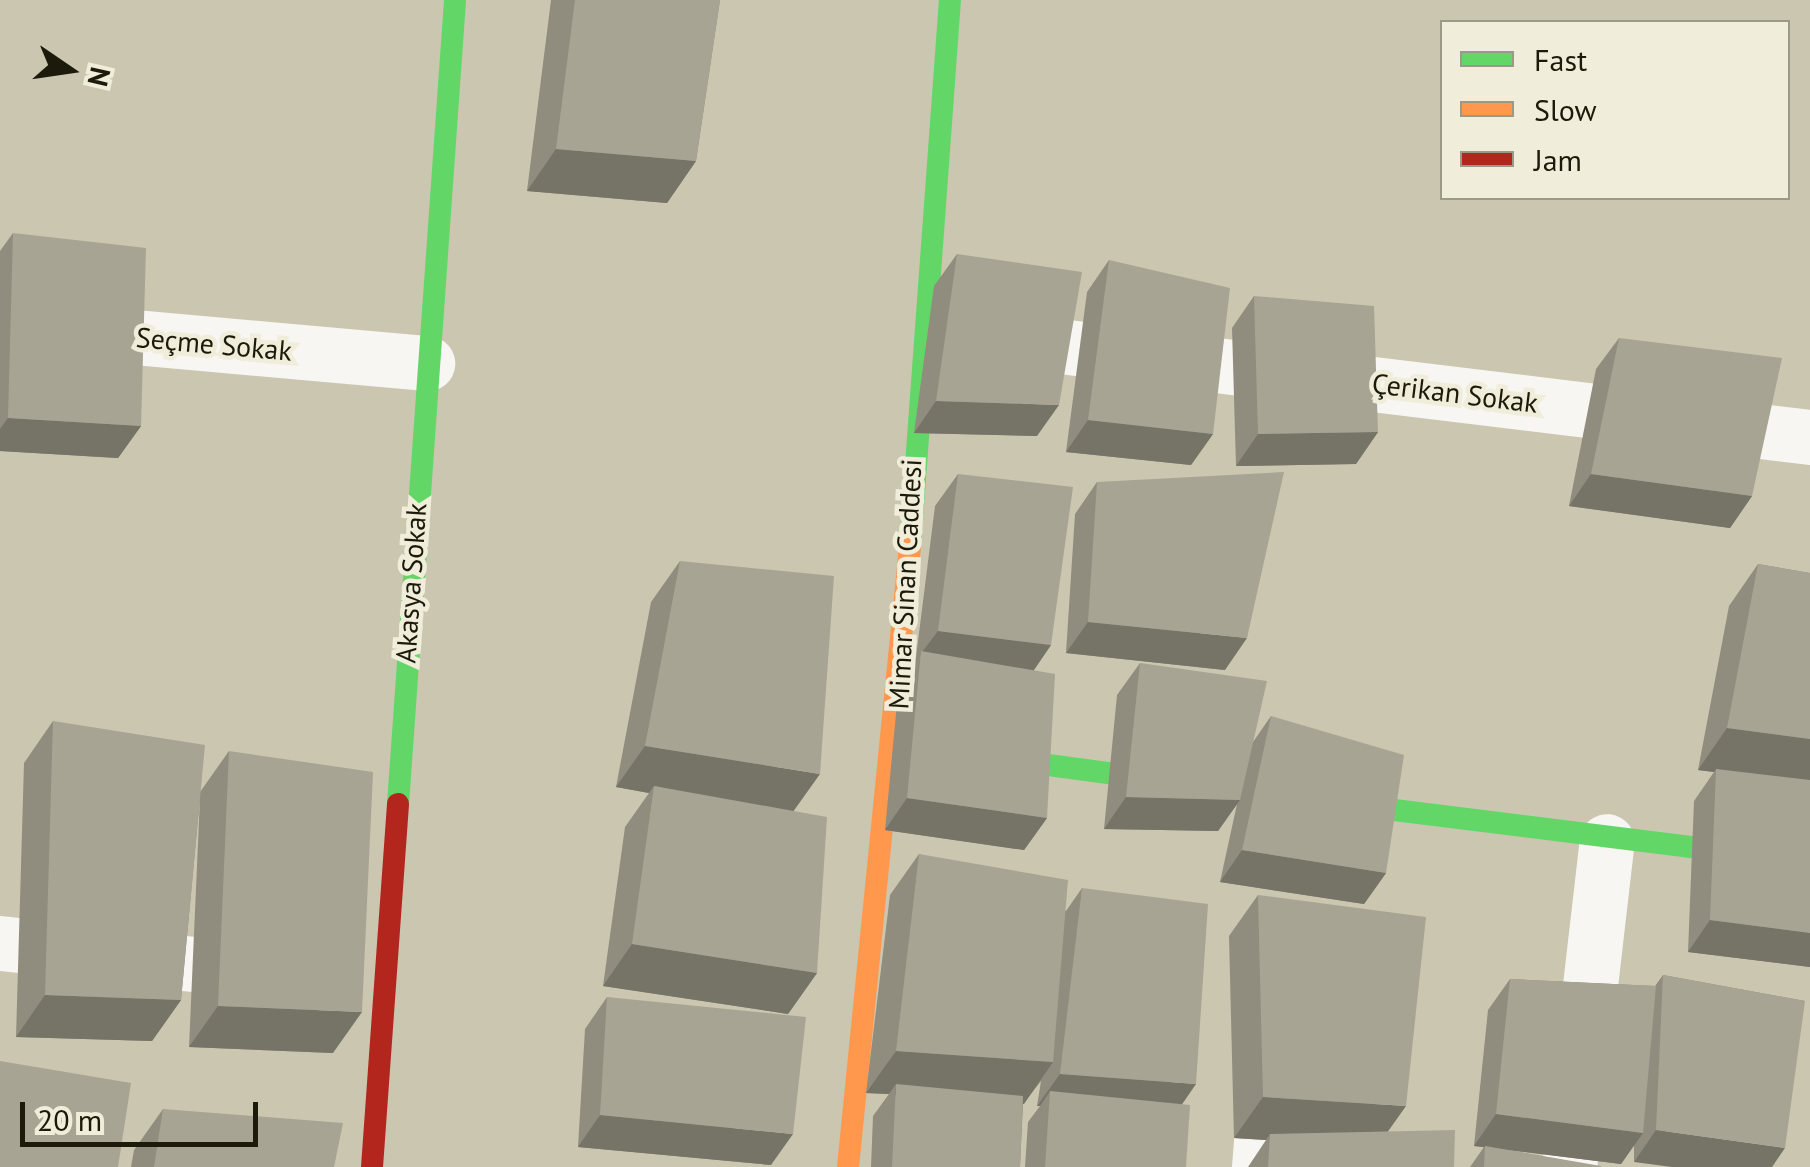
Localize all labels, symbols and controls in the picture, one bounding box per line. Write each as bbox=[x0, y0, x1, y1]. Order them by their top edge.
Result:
north arrow bbox=[20, 20, 120, 120]
legend bbox=[1440, 20, 1790, 200]
text: Fast bbox=[1534, 40, 1587, 79]
text: N bbox=[80, 64, 120, 90]
text: Slow bbox=[1534, 90, 1597, 129]
text: Jam bbox=[1534, 140, 1582, 179]
street label: Seçme Sokak bbox=[135, 320, 293, 368]
street label: Çerikan Sokak bbox=[1370, 366, 1540, 420]
street label: Mimar Sinan Caddesi bbox=[882, 458, 928, 710]
street label: Akasya Sokak bbox=[389, 502, 433, 664]
scale bar bbox=[25, 1082, 262, 1144]
text: 20 m bbox=[37, 1100, 102, 1139]

